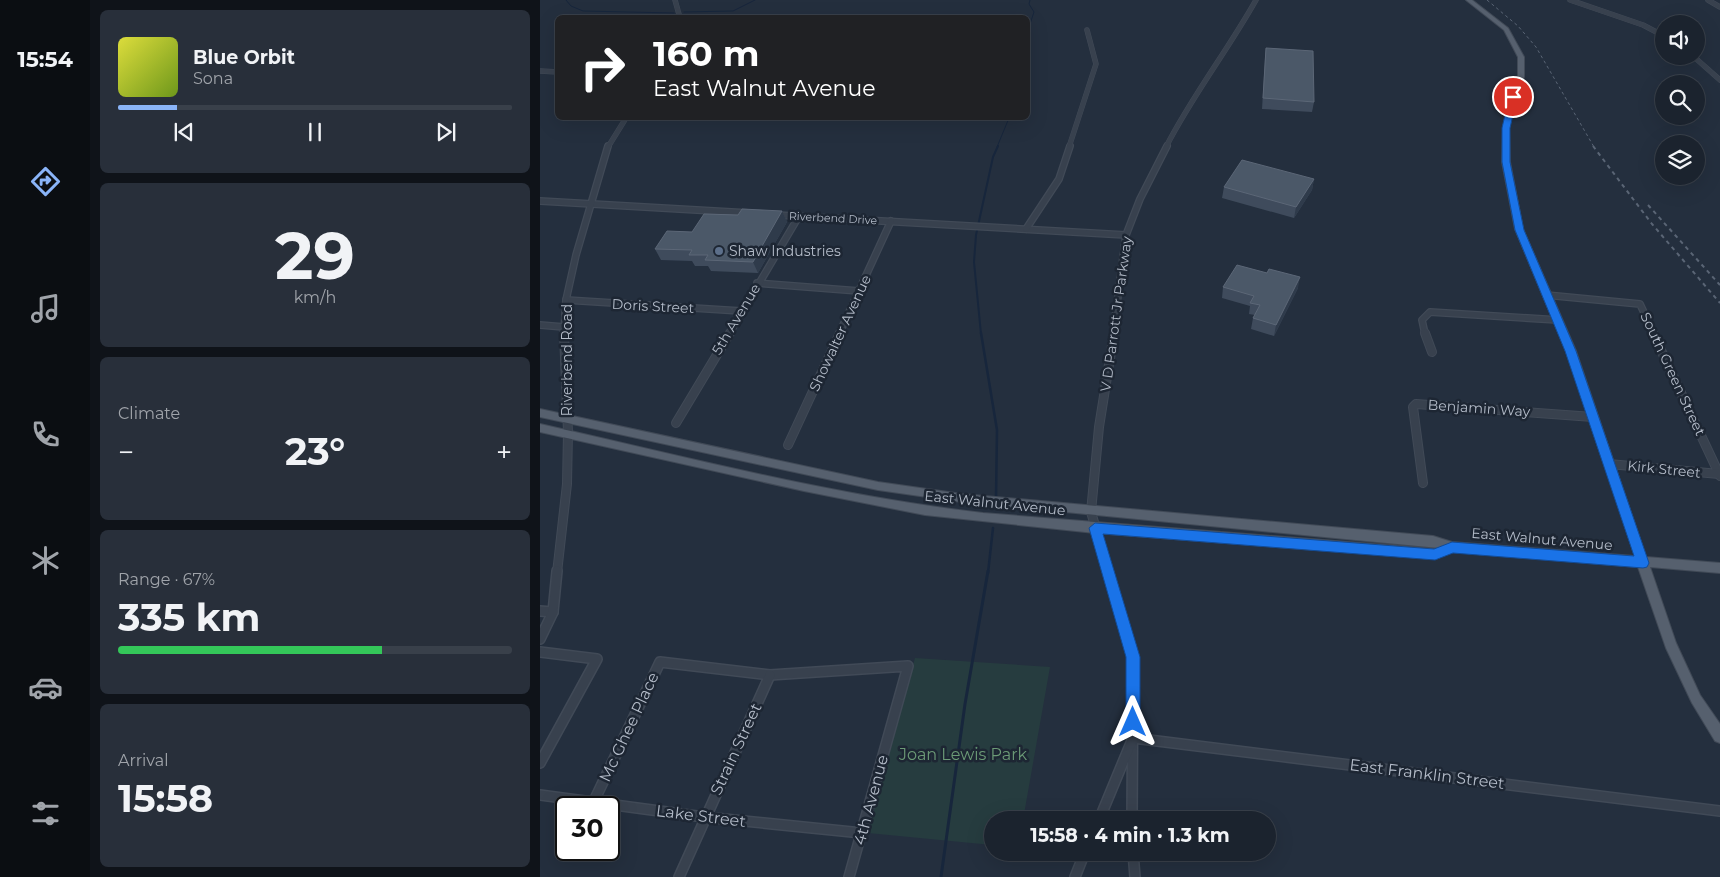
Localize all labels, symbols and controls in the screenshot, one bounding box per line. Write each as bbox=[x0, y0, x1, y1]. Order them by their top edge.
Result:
map controls bbox=[1655, 15, 1705, 185]
button: sound bbox=[1655, 15, 1705, 65]
text: 160 m bbox=[653, 32, 759, 75]
icon: right bbox=[570, 35, 635, 100]
text: 15:54 bbox=[17, 46, 73, 73]
text: Blue Orbit bbox=[193, 46, 295, 69]
text: Sona bbox=[193, 69, 233, 88]
text: East Walnut Avenue bbox=[653, 75, 875, 102]
button: search bbox=[1655, 75, 1705, 125]
pin bbox=[1492, 76, 1534, 118]
icon: arrive bbox=[1499, 83, 1527, 111]
icon: previous bbox=[170, 118, 198, 146]
icon: pause bbox=[301, 118, 329, 146]
icon: next bbox=[432, 118, 460, 146]
button: layers bbox=[1655, 135, 1705, 185]
icon: directions bbox=[28, 164, 63, 199]
street label: Riverbend Drive bbox=[789, 209, 878, 227]
text: 29 bbox=[275, 216, 355, 295]
street label: V D Parrott Jr Parkway bbox=[1096, 235, 1136, 393]
place label: Shaw Industries bbox=[729, 242, 841, 260]
marker: Shaw Industries bbox=[713, 245, 725, 257]
street label: Showalter Avenue bbox=[805, 272, 875, 394]
street label: 5th Avenue bbox=[708, 280, 764, 358]
text: km/h bbox=[294, 288, 336, 307]
icon: music bbox=[28, 291, 63, 326]
street label: Doris Street bbox=[611, 295, 695, 317]
street label: Riverbend Road bbox=[558, 304, 576, 416]
street label: South Green Street bbox=[1636, 309, 1710, 439]
street label: Benjamin Way bbox=[1427, 395, 1531, 421]
text: Climate bbox=[118, 404, 180, 423]
icon: phone bbox=[28, 417, 63, 452]
text: 23° bbox=[285, 428, 345, 475]
text: − bbox=[118, 435, 134, 469]
text: + bbox=[496, 435, 512, 469]
street label: Kirk Street bbox=[1626, 456, 1702, 482]
street label: East Walnut Avenue bbox=[924, 487, 1066, 519]
street label: East Walnut Avenue bbox=[1471, 524, 1613, 554]
icon: climate bbox=[28, 543, 63, 578]
text: Range · 67% bbox=[118, 570, 215, 589]
text: 335 km bbox=[118, 594, 260, 641]
street label: Mc Ghee Place bbox=[595, 669, 663, 785]
icon: car bbox=[28, 670, 63, 705]
position arrow bbox=[1106, 695, 1158, 747]
street label: Strain Street bbox=[706, 700, 766, 798]
park label: Joan Lewis Park bbox=[898, 745, 1028, 764]
text: Arrival bbox=[118, 751, 168, 770]
street label: 4th Avenue bbox=[850, 753, 892, 847]
street label: East Franklin Street bbox=[1348, 755, 1506, 793]
text: 15:58 bbox=[118, 775, 213, 822]
icon: filters bbox=[28, 796, 63, 831]
speed limit sign: 30 bbox=[555, 796, 620, 861]
street label: Lake Street bbox=[655, 801, 747, 831]
text: 15:58 · 4 min · 1.3 km bbox=[1030, 824, 1230, 847]

